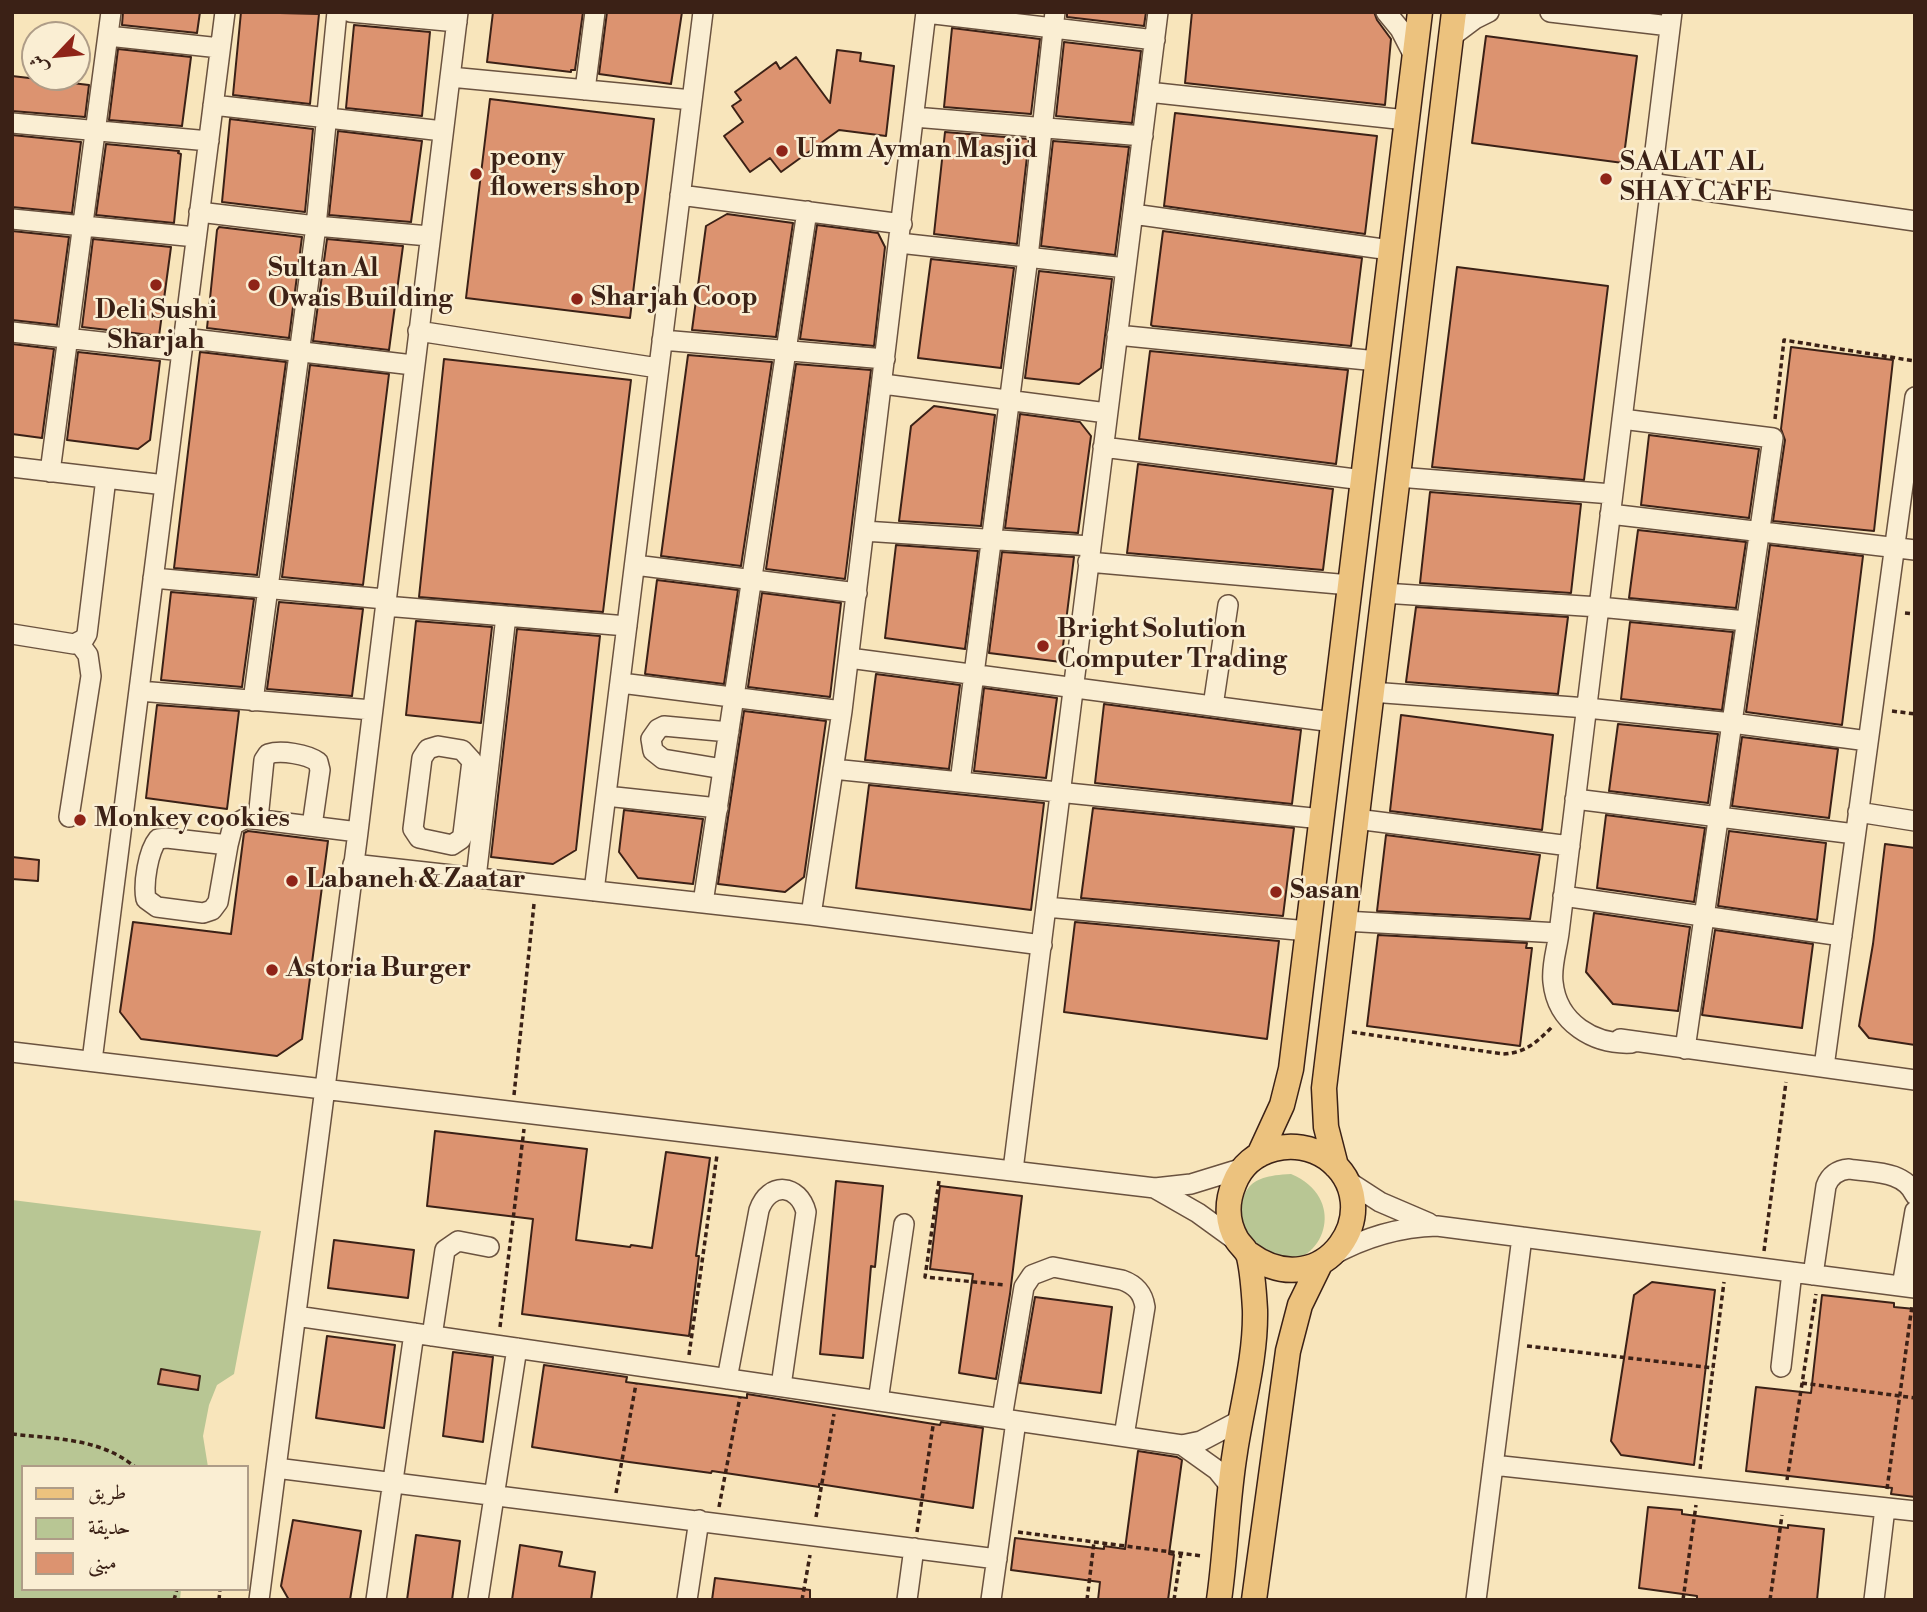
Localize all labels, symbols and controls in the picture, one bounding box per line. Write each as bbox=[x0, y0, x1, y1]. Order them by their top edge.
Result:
north arrow bbox=[21, 21, 91, 91]
text: ش bbox=[24, 51, 54, 78]
place label: Umm Ayman Masjid bbox=[796, 135, 1038, 167]
place label: peony flowers shop bbox=[490, 143, 641, 204]
marker: Umm Ayman Masjid bbox=[774, 143, 790, 159]
place label: SAALAT AL SHAY CAFE bbox=[1620, 148, 1772, 210]
marker: peony flowers shop bbox=[468, 166, 484, 182]
marker: SAALAT AL SHAY CAFE bbox=[1598, 171, 1614, 187]
place label: Sultan Al Owais Building bbox=[268, 254, 453, 316]
marker: Deli Sushi Sharjah bbox=[148, 277, 164, 293]
marker: Sultan Al Owais Building bbox=[246, 277, 262, 293]
place label: Sharjah Coop bbox=[591, 283, 758, 315]
marker: Sharjah Coop bbox=[569, 291, 585, 307]
place label: Deli Sushi Sharjah bbox=[95, 296, 217, 358]
place label: Bright Solution Computer Trading bbox=[1057, 615, 1287, 676]
marker: Bright Solution Computer Trading bbox=[1035, 638, 1051, 654]
place label: Monkey cookies bbox=[94, 804, 290, 836]
marker: Monkey cookies bbox=[72, 812, 88, 828]
place label: Labaneh & Zaatar bbox=[306, 865, 526, 897]
marker: Labaneh & Zaatar bbox=[284, 873, 300, 889]
place label: Sasan bbox=[1290, 876, 1360, 908]
marker: Sasan bbox=[1268, 884, 1284, 900]
place label: Astoria Burger bbox=[286, 954, 471, 986]
marker: Astoria Burger bbox=[264, 962, 280, 978]
legend bbox=[21, 1465, 248, 1591]
text: طريق bbox=[88, 1480, 126, 1506]
text: حديقة bbox=[88, 1515, 131, 1541]
text: مبنى bbox=[88, 1550, 117, 1576]

